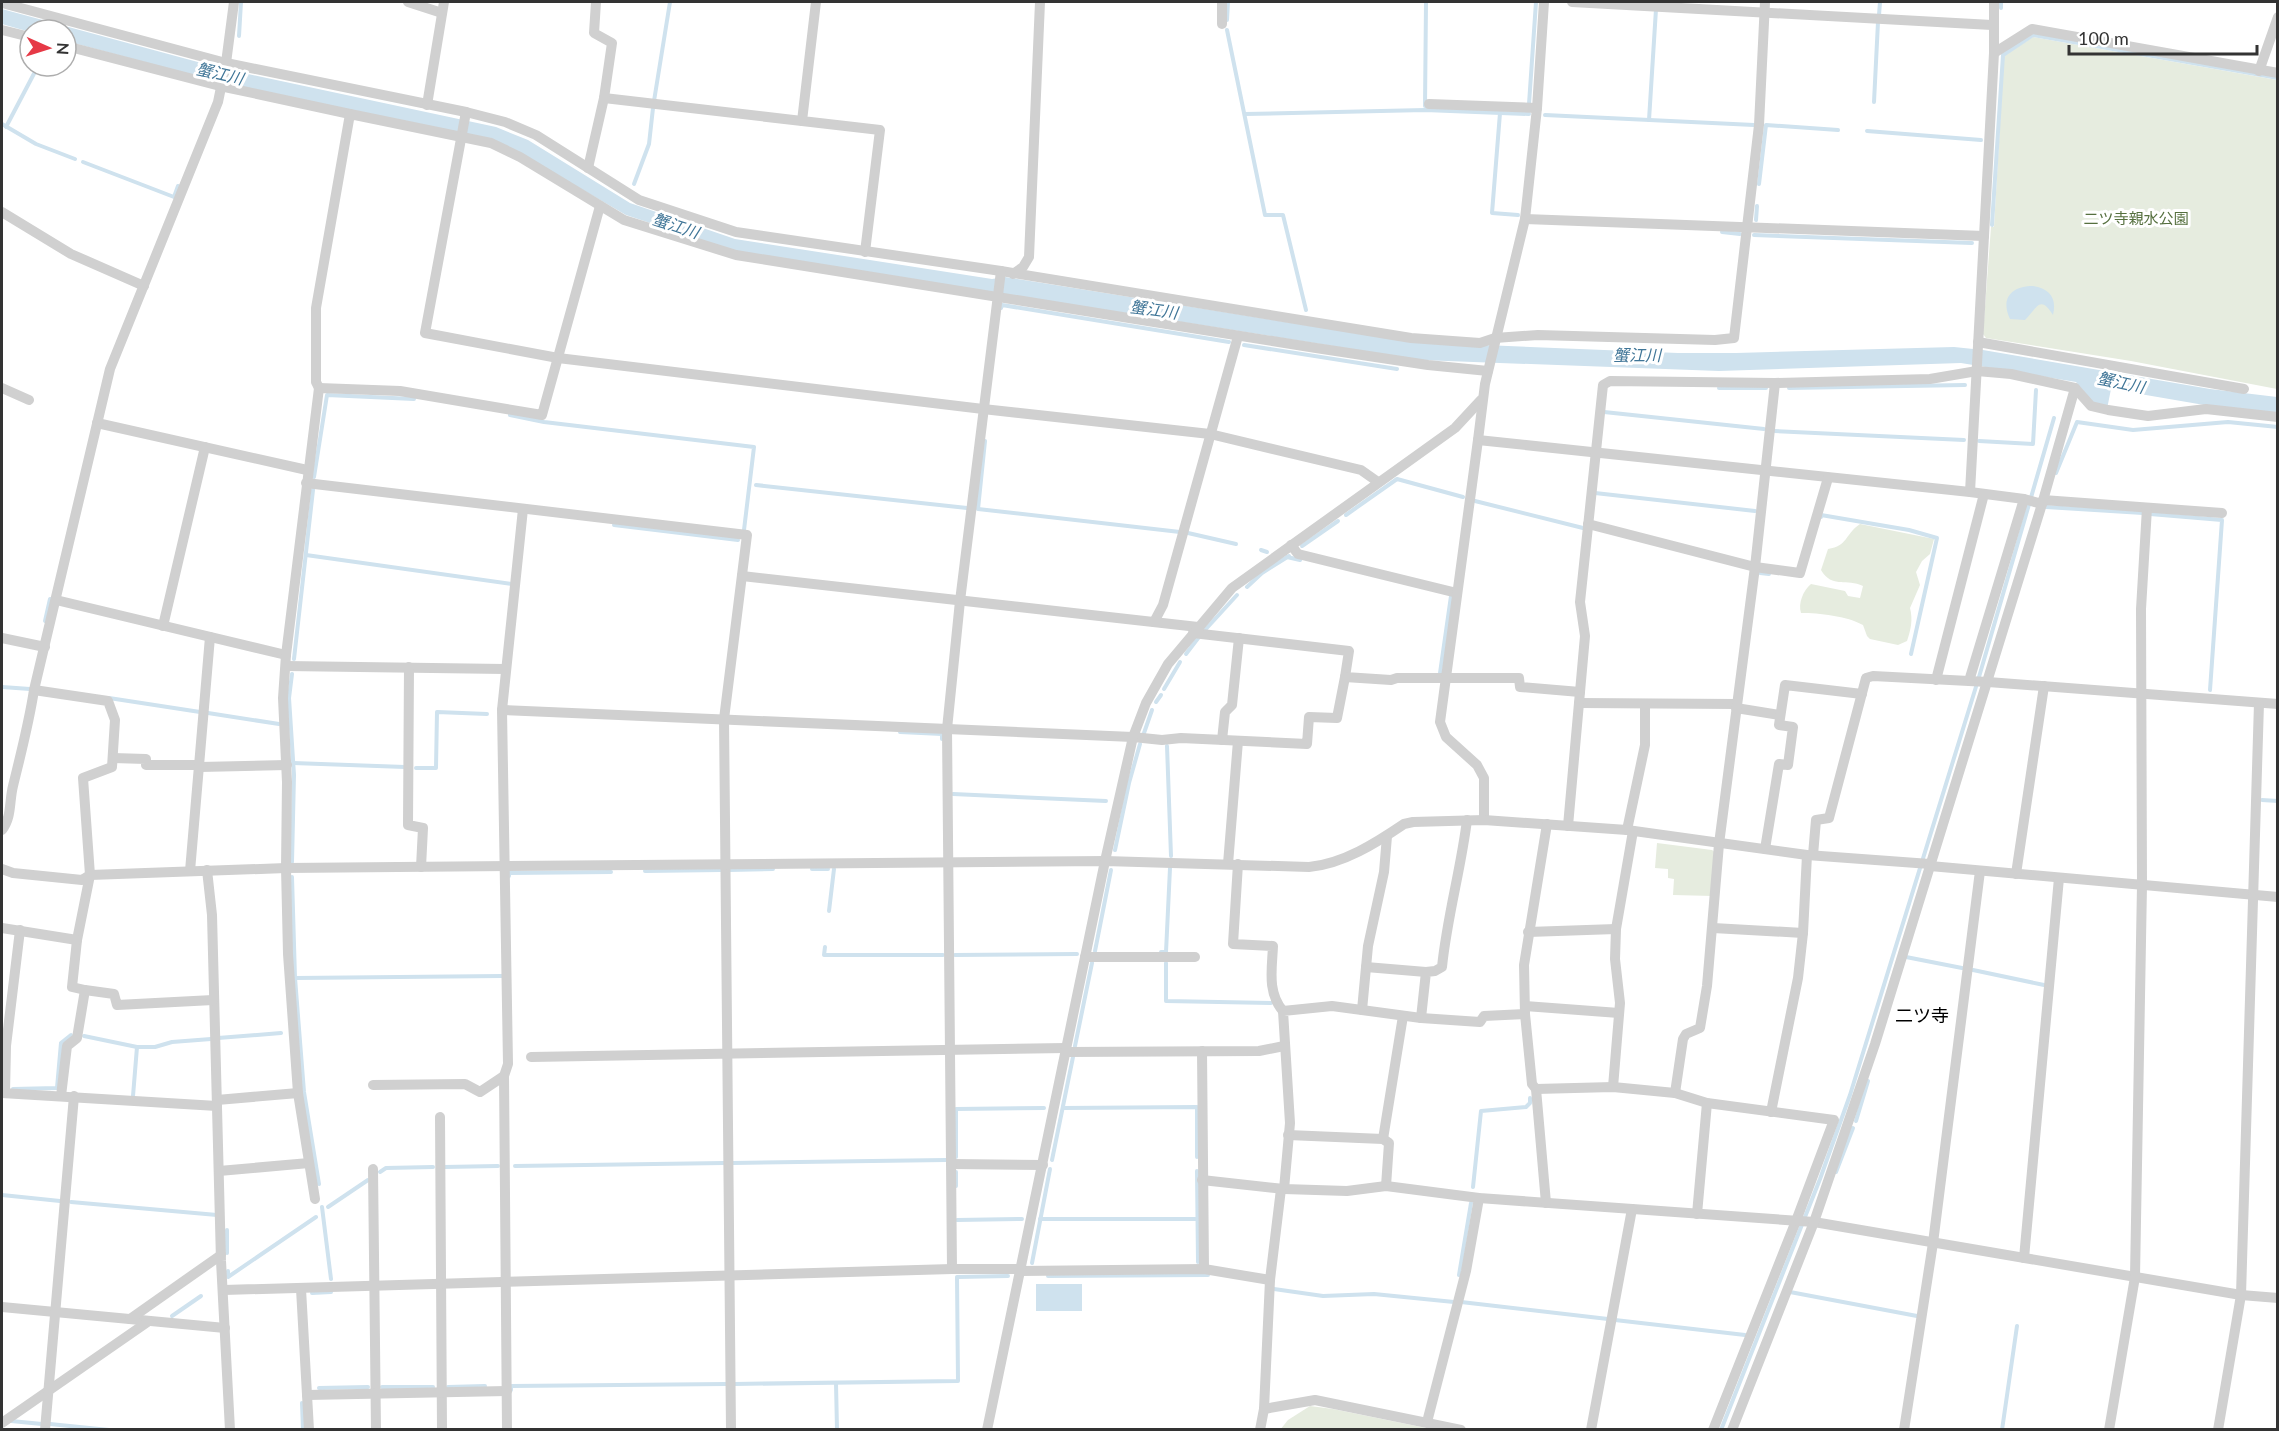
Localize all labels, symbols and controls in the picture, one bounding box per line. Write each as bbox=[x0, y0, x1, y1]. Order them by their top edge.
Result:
north arrow bbox=[18, 18, 78, 78]
scale bar bbox=[2069, 18, 2256, 56]
text: 100 m bbox=[2078, 27, 2129, 49]
text: N bbox=[54, 42, 73, 55]
water label: 蟹江川 bbox=[194, 58, 247, 88]
water label: 蟹江川 bbox=[650, 209, 704, 242]
park label: 二ツ寺親水公園 bbox=[2083, 209, 2189, 227]
water label: 蟹江川 bbox=[1129, 296, 1181, 322]
water label: 蟹江川 bbox=[1613, 345, 1663, 364]
water label: 蟹江川 bbox=[2096, 368, 2148, 397]
district label: 二ツ寺 bbox=[1895, 1004, 1949, 1026]

